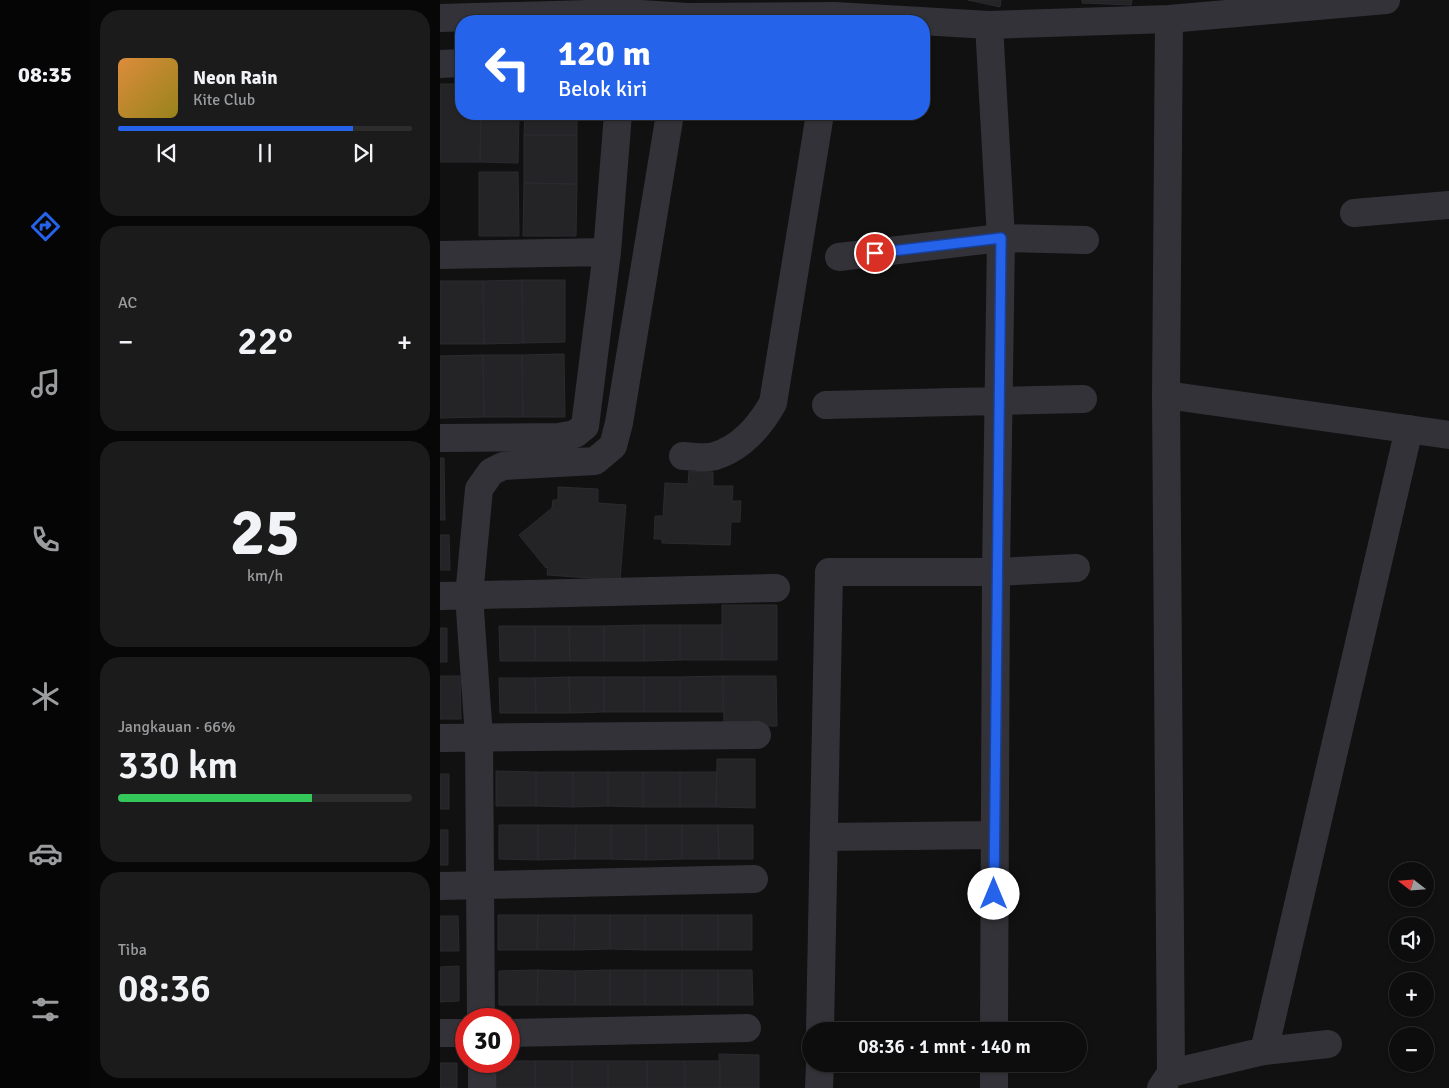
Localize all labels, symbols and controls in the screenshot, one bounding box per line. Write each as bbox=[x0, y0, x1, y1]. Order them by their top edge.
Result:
text: 120 m bbox=[558, 32, 651, 75]
icon: left bbox=[475, 35, 540, 100]
text: 08:35 bbox=[18, 61, 72, 88]
text: Neon Rain bbox=[193, 66, 278, 90]
text: Belok kiri bbox=[558, 75, 647, 102]
text: Kite Club bbox=[193, 90, 255, 110]
icon: previous bbox=[153, 139, 181, 167]
icon: pause bbox=[251, 139, 279, 167]
icon: next bbox=[349, 139, 377, 167]
icon: directions bbox=[28, 209, 63, 244]
pin bbox=[854, 232, 896, 274]
icon: arrive bbox=[861, 239, 889, 267]
text: AC bbox=[118, 293, 137, 313]
text: 22° bbox=[237, 318, 293, 365]
text: − bbox=[118, 325, 133, 359]
text: + bbox=[397, 325, 412, 359]
icon: music bbox=[28, 366, 63, 401]
text: 25 bbox=[230, 493, 300, 573]
icon: phone bbox=[28, 522, 63, 557]
text: km/h bbox=[247, 566, 283, 586]
icon: climate bbox=[28, 679, 63, 714]
text: Jangkauan · 66% bbox=[118, 717, 235, 737]
text: 330 km bbox=[118, 742, 238, 789]
icon: car bbox=[28, 836, 63, 871]
north arrow bbox=[1389, 862, 1434, 908]
map controls bbox=[1389, 862, 1434, 1072]
position arrow bbox=[967, 867, 1019, 919]
button: sound bbox=[1389, 917, 1434, 962]
text: Tiba bbox=[118, 940, 147, 960]
text: 08:36 bbox=[118, 965, 211, 1012]
button: + bbox=[1389, 972, 1434, 1017]
icon: filters bbox=[28, 992, 63, 1027]
speed limit sign: 30 bbox=[455, 1008, 520, 1073]
button: − bbox=[1389, 1027, 1434, 1072]
text: 08:36 · 1 mnt · 140 m bbox=[858, 1035, 1031, 1059]

